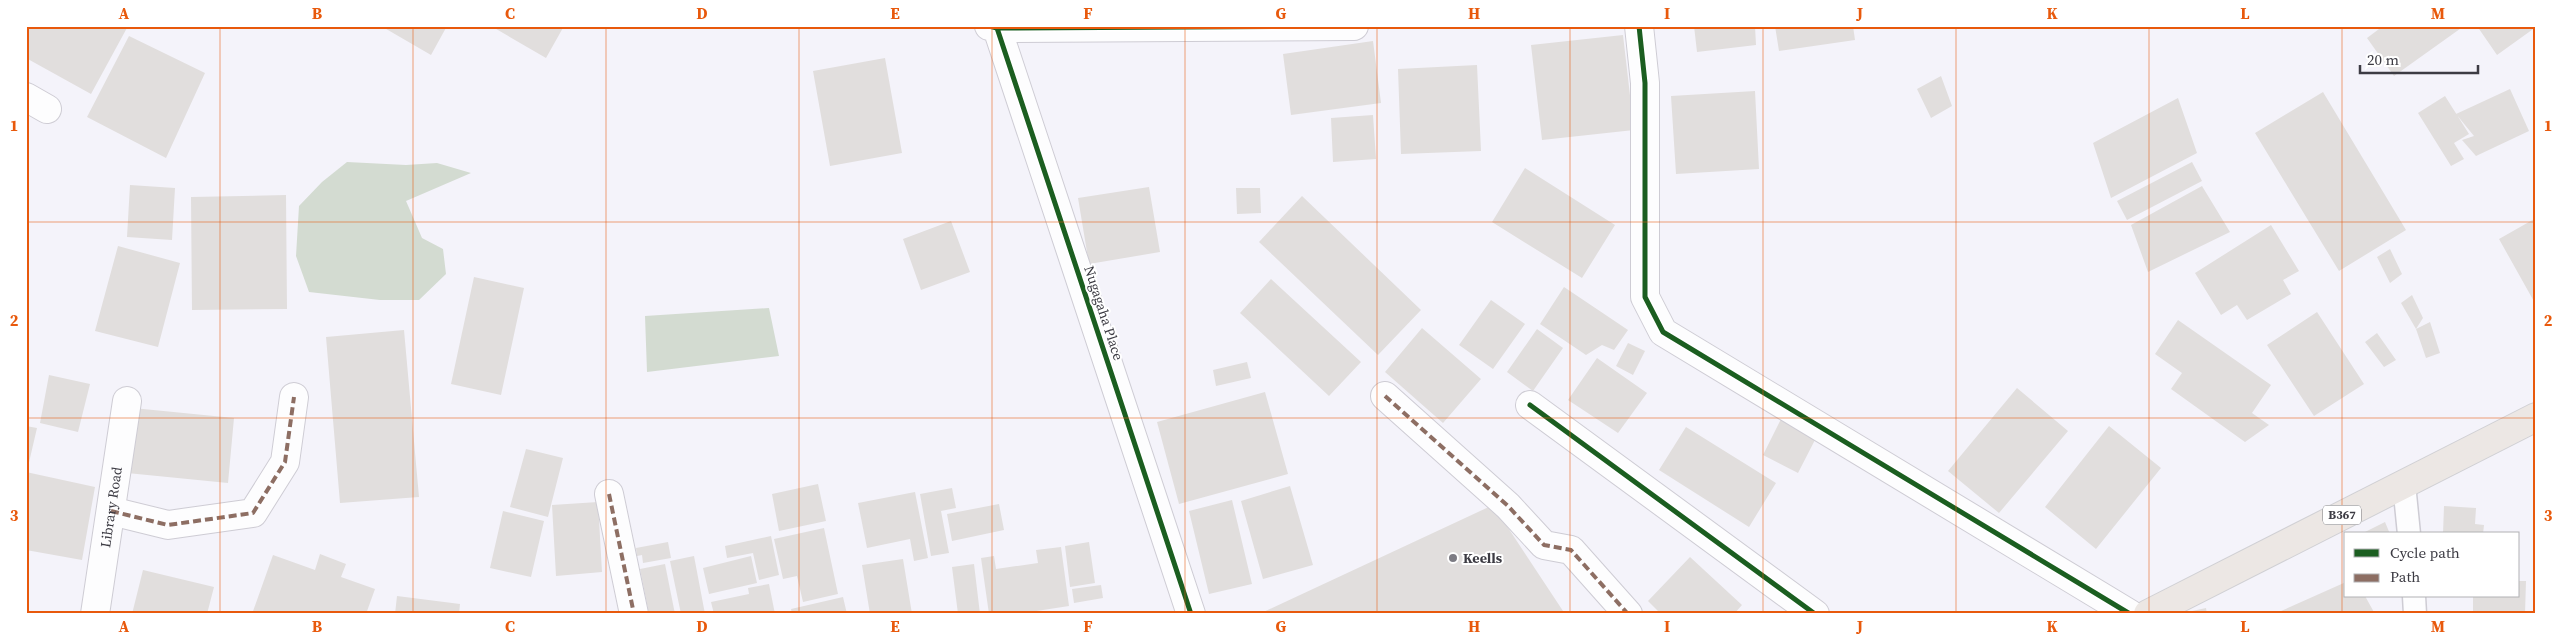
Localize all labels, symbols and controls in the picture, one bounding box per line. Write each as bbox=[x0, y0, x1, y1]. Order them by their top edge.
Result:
text: A bbox=[119, 2, 130, 24]
text: B bbox=[312, 2, 323, 24]
text: C bbox=[505, 2, 515, 24]
text: D bbox=[696, 2, 708, 24]
text: E bbox=[890, 2, 900, 24]
text: F bbox=[1083, 2, 1093, 24]
text: G bbox=[1276, 2, 1287, 24]
text: H bbox=[1468, 2, 1480, 24]
text: I bbox=[1664, 2, 1670, 24]
text: J bbox=[1856, 2, 1863, 24]
text: K bbox=[2046, 2, 2058, 24]
text: L bbox=[2240, 2, 2250, 24]
text: M bbox=[2431, 2, 2445, 24]
scale bar bbox=[2360, 42, 2477, 74]
text: 20 m bbox=[2367, 49, 2399, 70]
text: 1 bbox=[10, 114, 18, 136]
text: 1 bbox=[2544, 114, 2552, 136]
street label: Nugagaha Place bbox=[1079, 263, 1129, 363]
text: 2 bbox=[10, 309, 19, 331]
text: 2 bbox=[2544, 309, 2553, 331]
street label: Library Road bbox=[95, 465, 127, 549]
text: 3 bbox=[10, 504, 19, 526]
text: 3 bbox=[2544, 504, 2553, 526]
road number: B367 bbox=[2323, 506, 2361, 524]
legend bbox=[2344, 532, 2520, 598]
text: Cycle path bbox=[2390, 542, 2460, 563]
place label: Keells bbox=[1463, 548, 1503, 568]
marker: Keells bbox=[1447, 552, 1459, 564]
text: Path bbox=[2390, 566, 2420, 587]
text: A bbox=[119, 615, 130, 637]
text: B bbox=[312, 615, 323, 637]
text: C bbox=[505, 615, 515, 637]
text: D bbox=[696, 615, 708, 637]
text: E bbox=[890, 615, 900, 637]
text: F bbox=[1083, 615, 1093, 637]
text: G bbox=[1276, 615, 1287, 637]
text: H bbox=[1468, 615, 1480, 637]
text: I bbox=[1664, 615, 1670, 637]
text: J bbox=[1856, 615, 1863, 637]
text: K bbox=[2046, 615, 2058, 637]
text: L bbox=[2240, 615, 2250, 637]
text: M bbox=[2431, 615, 2445, 637]

